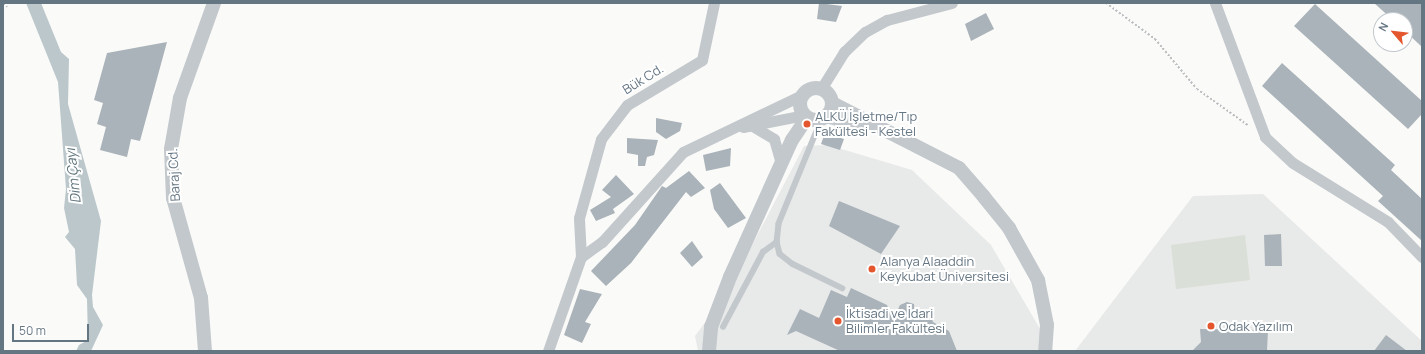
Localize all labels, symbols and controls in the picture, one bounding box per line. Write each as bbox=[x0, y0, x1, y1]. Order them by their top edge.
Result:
north arrow bbox=[1373, 12, 1413, 52]
text: N bbox=[1374, 20, 1391, 34]
street label: Bük Cd. bbox=[620, 60, 666, 98]
place label: ALKÜ İşletme/Tıp Fakültesi - Kestel bbox=[815, 109, 917, 140]
marker: ALKÜ İşletme/Tıp Fakültesi - Kestel bbox=[802, 119, 812, 129]
water label: Dim Çayı bbox=[62, 148, 84, 204]
street label: Baraj Cd. bbox=[165, 148, 183, 202]
place label: Alanya Alaaddin Keykubat Üniversitesi bbox=[880, 254, 1009, 285]
marker: Alanya Alaaddin Keykubat Üniversitesi bbox=[867, 264, 877, 274]
place label: İktisadi ve İdari Bilimler Fakültesi bbox=[846, 306, 945, 337]
scale bar bbox=[14, 316, 91, 342]
marker: İktisadi ve İdari Bilimler Fakültesi bbox=[833, 316, 843, 326]
place label: Odak Yazılım bbox=[1219, 318, 1293, 334]
marker: Odak Yazılım bbox=[1206, 321, 1216, 331]
text: 50 m bbox=[19, 322, 46, 339]

